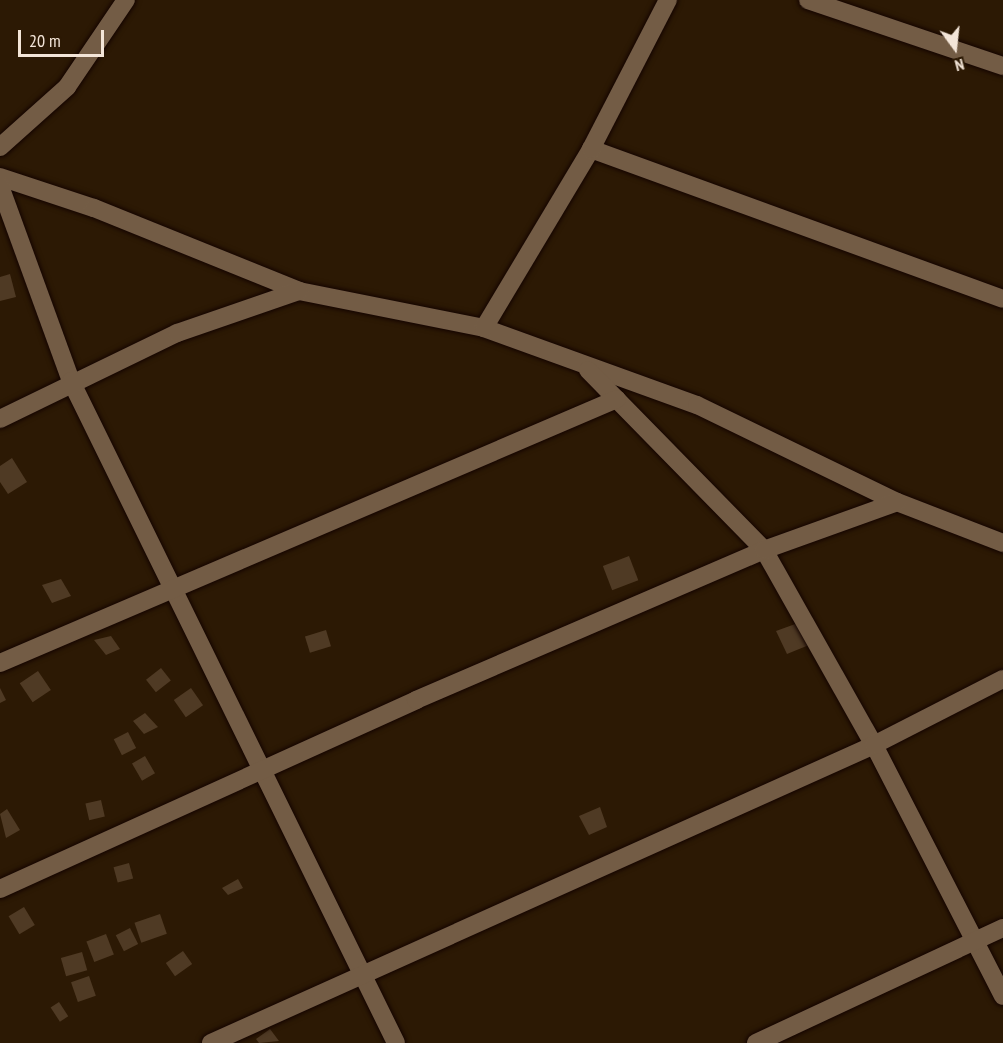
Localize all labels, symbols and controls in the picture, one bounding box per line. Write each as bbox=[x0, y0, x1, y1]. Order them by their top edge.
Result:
scale bar bbox=[21, 18, 106, 56]
north arrow bbox=[925, 18, 985, 78]
text: 20 m bbox=[29, 29, 61, 52]
text: N bbox=[953, 55, 966, 76]

